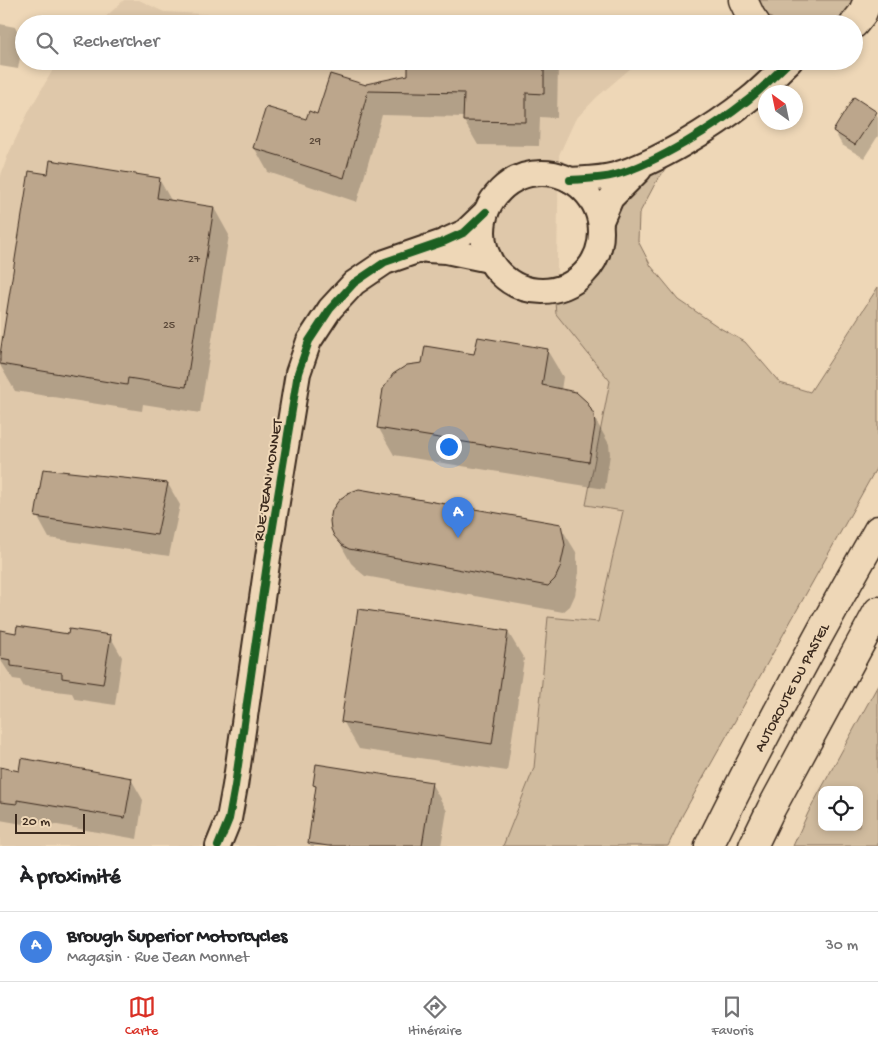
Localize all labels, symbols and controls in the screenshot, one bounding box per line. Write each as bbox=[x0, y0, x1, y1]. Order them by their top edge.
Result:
search box bbox=[15, 15, 863, 70]
icon: search bbox=[33, 29, 61, 57]
text: Rechercher bbox=[73, 31, 159, 54]
north arrow bbox=[758, 85, 803, 130]
house number: 29 bbox=[309, 135, 321, 149]
house number: 27 bbox=[188, 253, 201, 267]
house number: 25 bbox=[163, 319, 175, 333]
street label: RUE JEAN MONNET bbox=[250, 417, 288, 542]
your location bbox=[436, 434, 462, 460]
pin: A bbox=[442, 497, 474, 538]
street label: AUTOROUTE DU PASTEL bbox=[751, 620, 835, 755]
map controls bbox=[818, 786, 863, 831]
button: locate bbox=[818, 786, 863, 831]
scale bar bbox=[15, 811, 85, 834]
text: 20 m bbox=[22, 814, 50, 831]
text: À proximité bbox=[20, 866, 121, 891]
text: Brough Superior Motorcycles bbox=[67, 926, 287, 949]
text: A bbox=[31, 937, 41, 956]
text: 30 m bbox=[825, 937, 858, 956]
text: Magasin · Rue Jean Monnet bbox=[67, 949, 249, 968]
tab: Carte bbox=[125, 993, 158, 1040]
tab: Itinéraire bbox=[408, 993, 462, 1040]
tab: Favoris bbox=[712, 993, 753, 1040]

